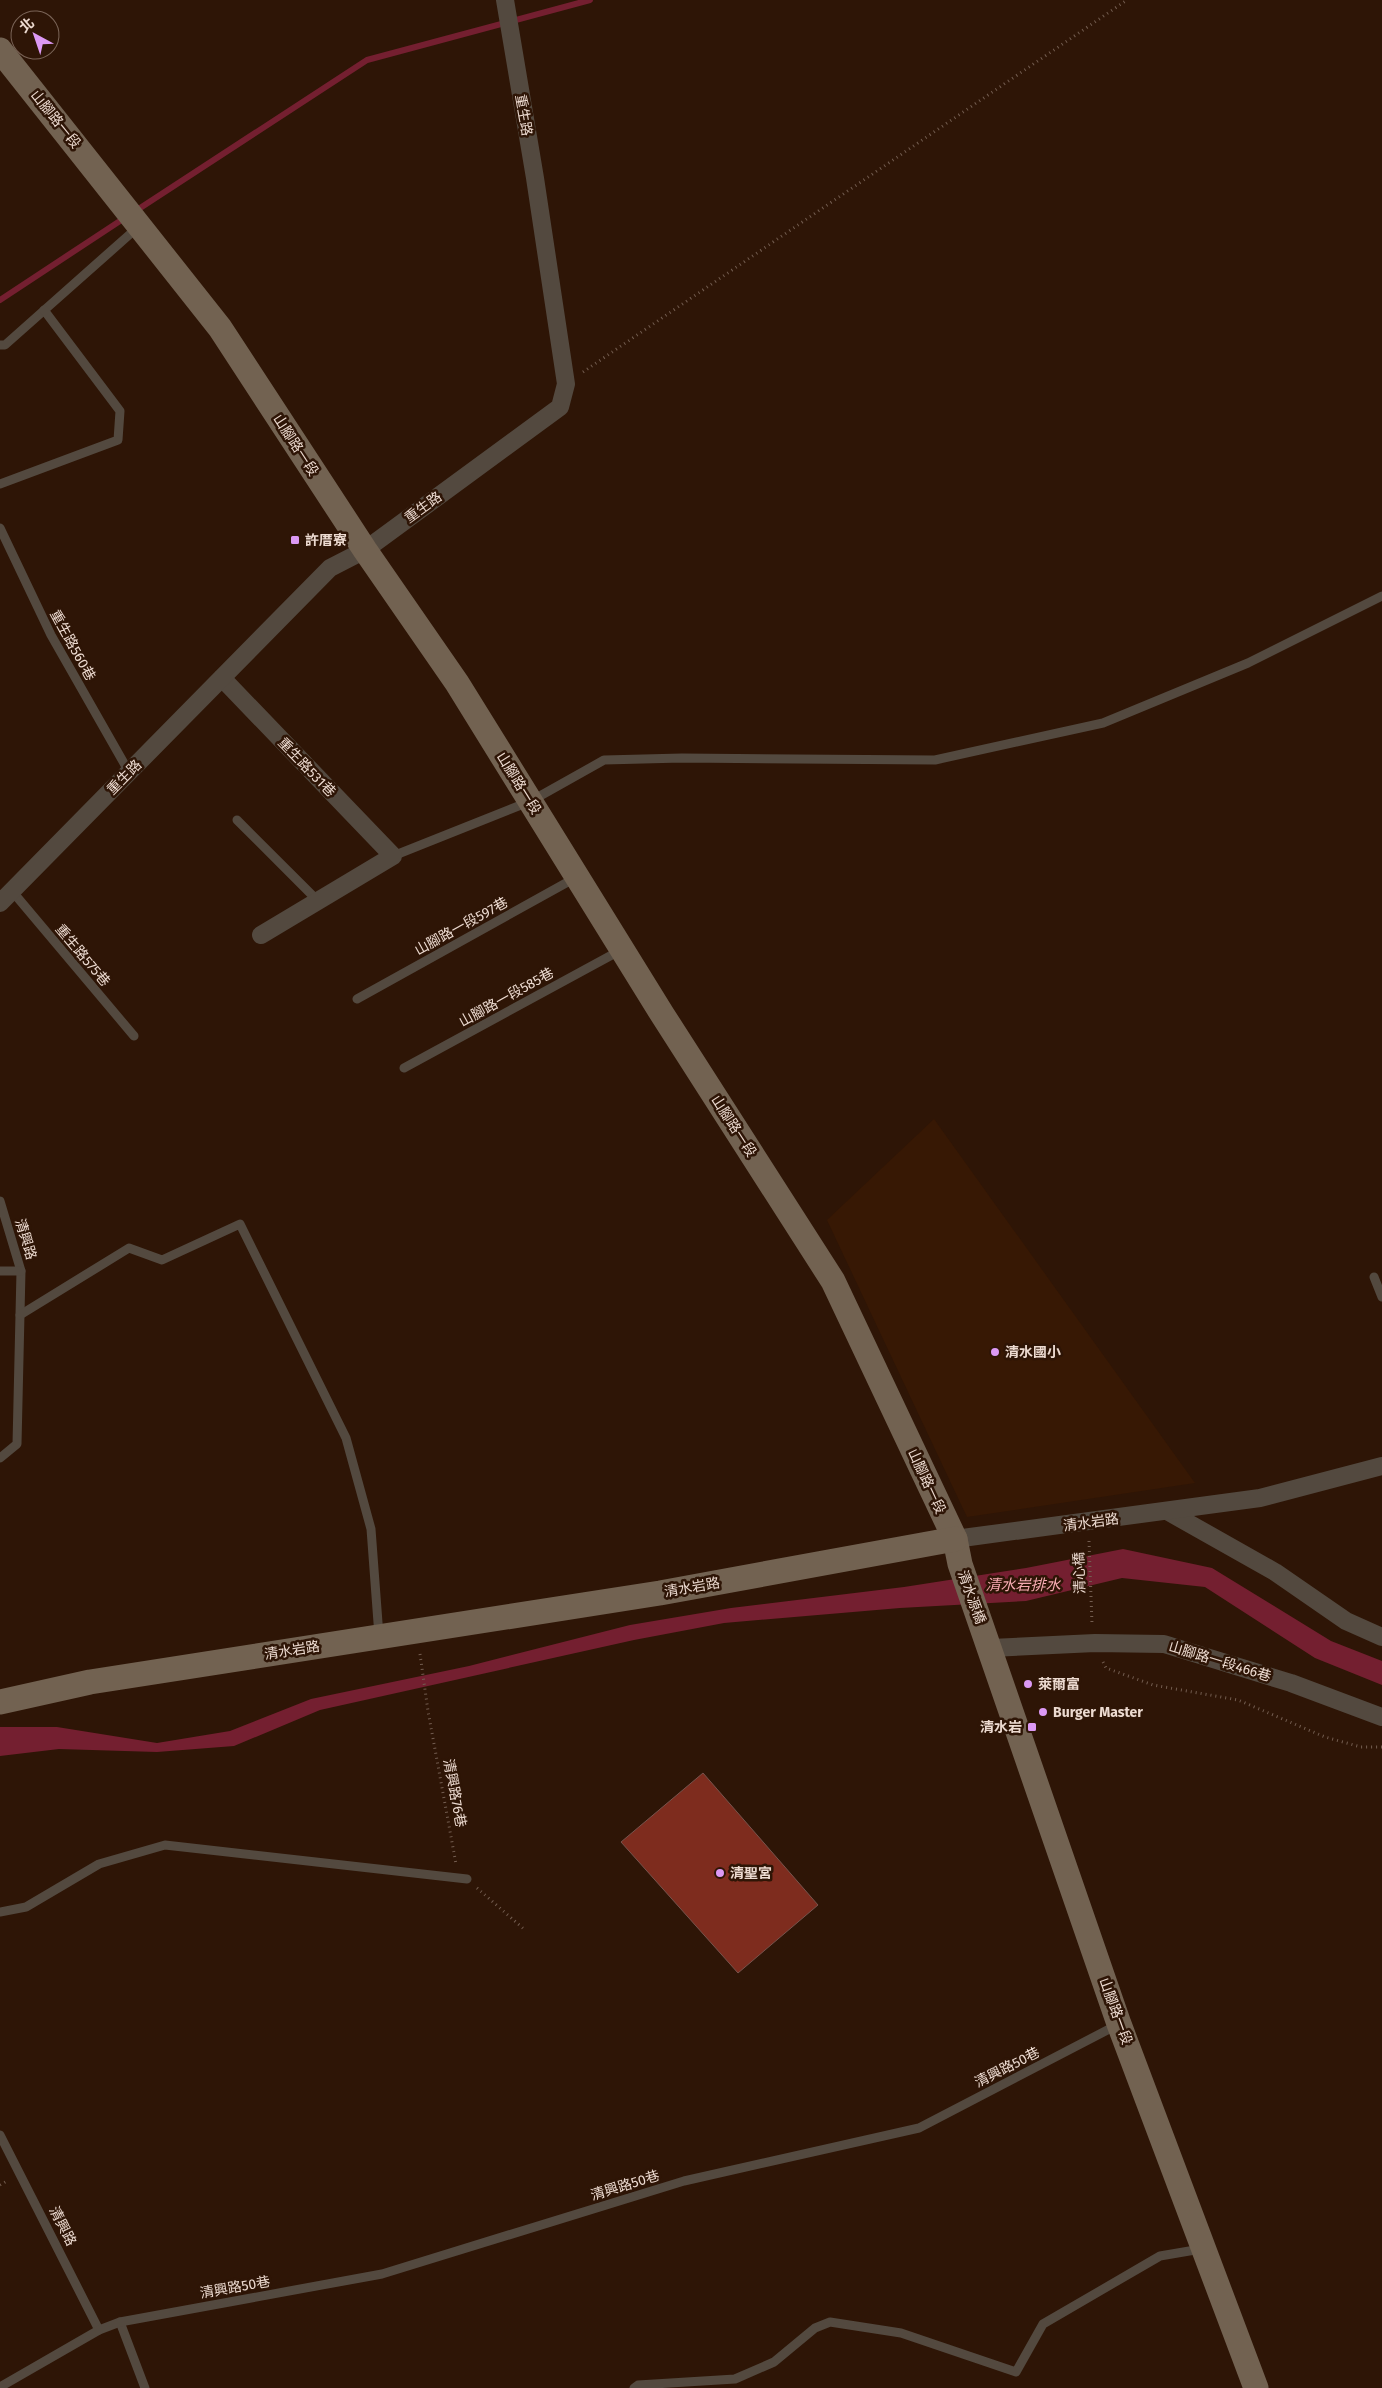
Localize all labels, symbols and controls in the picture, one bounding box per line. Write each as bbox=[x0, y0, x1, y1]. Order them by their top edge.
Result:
north arrow bbox=[10, 10, 60, 60]
text: 北 bbox=[16, 14, 38, 36]
street label: 山腳路一段 bbox=[27, 87, 84, 152]
street label: 重生路 bbox=[511, 93, 536, 137]
street label: 山腳路一段 bbox=[269, 411, 322, 479]
street label: 重生路 bbox=[401, 488, 445, 527]
place label: 許厝寮 bbox=[305, 532, 347, 549]
marker: 許厝寮 bbox=[289, 534, 301, 546]
street label: 重生路560巷 bbox=[46, 607, 99, 684]
street label: 重生路531巷 bbox=[274, 734, 339, 800]
street label: 山腳路一段 bbox=[493, 749, 544, 817]
street label: 重生路 bbox=[103, 756, 145, 798]
street label: 山腳路一段597巷 bbox=[412, 894, 511, 959]
street label: 重生路575巷 bbox=[52, 921, 113, 990]
street label: 山腳路一段585巷 bbox=[456, 964, 557, 1031]
street label: 山腳路一段 bbox=[707, 1092, 760, 1160]
street label: 清興路 bbox=[11, 1217, 40, 1262]
place label: 清水國小 bbox=[1005, 1344, 1061, 1361]
marker: 清水國小 bbox=[989, 1346, 1001, 1358]
street label: 山腳路一段 bbox=[904, 1446, 949, 1517]
street label: 清水岩路 bbox=[1062, 1510, 1120, 1535]
street label: 清心橋 bbox=[1070, 1552, 1089, 1594]
street label: 清水源橋 bbox=[954, 1568, 989, 1626]
street label: 清水岩路 bbox=[663, 1574, 721, 1601]
water label: 清水岩排水 bbox=[985, 1576, 1061, 1594]
street label: 清水岩路 bbox=[263, 1638, 321, 1663]
street label: 山腳路一段466巷 bbox=[1167, 1638, 1273, 1685]
place label: 萊爾富 bbox=[1038, 1676, 1080, 1693]
marker: 萊爾富 bbox=[1022, 1678, 1034, 1690]
place label: Burger Master bbox=[1053, 1704, 1143, 1721]
marker: Burger Master bbox=[1037, 1706, 1049, 1718]
place label: 清水岩 bbox=[980, 1719, 1022, 1736]
marker: 清水岩 bbox=[1026, 1721, 1038, 1733]
street label: 清興路76巷 bbox=[440, 1757, 469, 1829]
place label: 清聖宮 bbox=[730, 1865, 772, 1882]
marker: 清聖宮 bbox=[714, 1867, 726, 1879]
street label: 山腳路一段 bbox=[1096, 1975, 1135, 2047]
street label: 清興路50巷 bbox=[972, 2044, 1043, 2091]
street label: 清興路50巷 bbox=[589, 2167, 661, 2204]
street label: 清興路 bbox=[45, 2204, 80, 2249]
street label: 清興路50巷 bbox=[199, 2273, 271, 2302]

